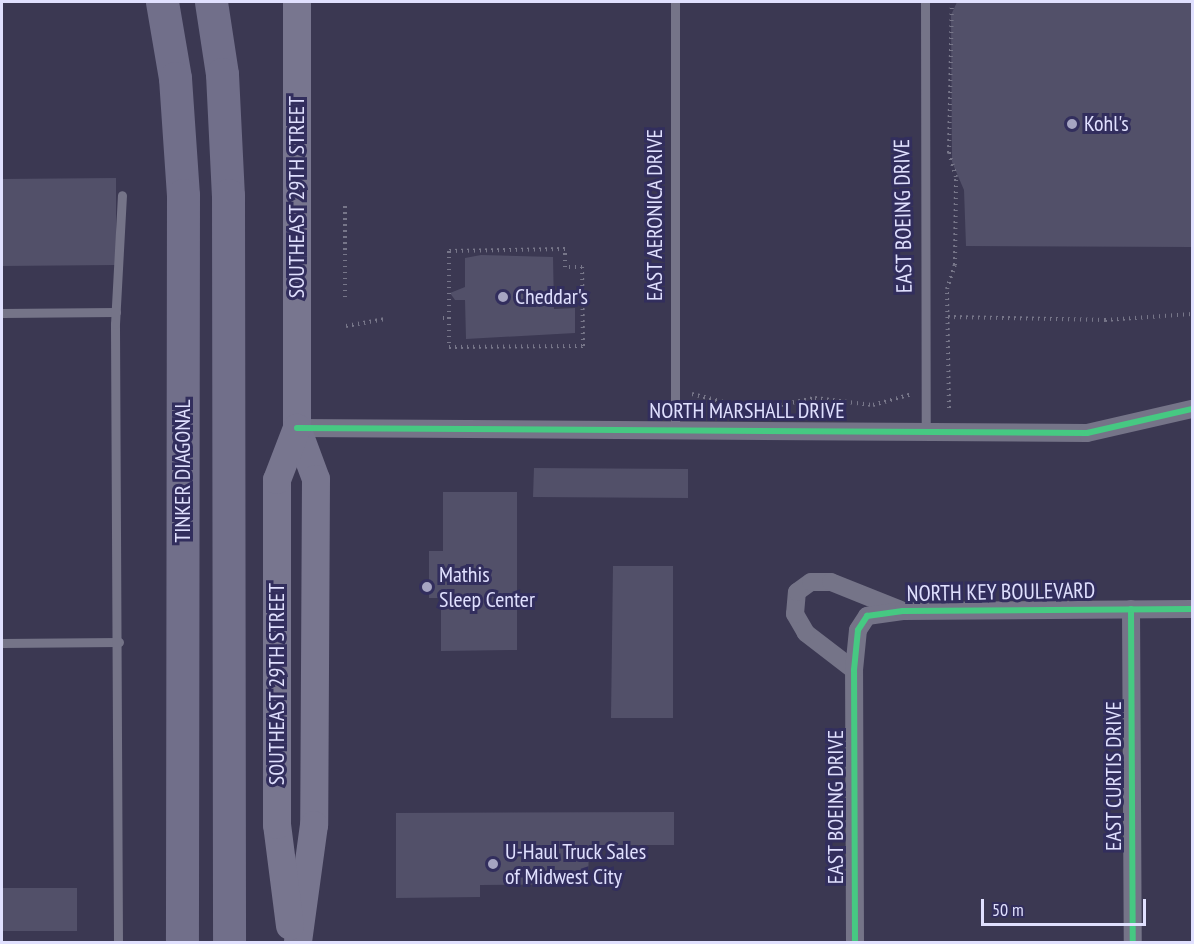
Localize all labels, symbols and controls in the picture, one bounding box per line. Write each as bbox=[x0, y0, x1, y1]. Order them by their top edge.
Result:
street label: SOUTHEAST 29TH STREET bbox=[284, 96, 310, 298]
place label: Kohl's bbox=[1084, 111, 1129, 137]
marker: Kohl's bbox=[1065, 117, 1079, 131]
street label: EAST AERONICA DRIVE bbox=[642, 128, 668, 302]
street label: EAST BOEING DRIVE bbox=[888, 138, 918, 294]
place label: Cheddar's bbox=[515, 284, 588, 310]
marker: Cheddar's bbox=[496, 290, 510, 304]
street label: NORTH MARSHALL DRIVE bbox=[649, 398, 845, 424]
street label: TINKER DIAGONAL bbox=[170, 399, 196, 543]
place label: Mathis Sleep Center bbox=[439, 561, 535, 612]
street label: NORTH KEY BOULEVARD bbox=[906, 577, 1096, 607]
marker: Mathis Sleep Center bbox=[420, 580, 434, 594]
street label: SOUTHEAST 29TH STREET bbox=[264, 583, 290, 785]
street label: EAST CURTIS DRIVE bbox=[1101, 701, 1127, 851]
street label: EAST BOEING DRIVE bbox=[823, 730, 849, 884]
place label: U-Haul Truck Sales of Midwest City bbox=[505, 838, 647, 890]
marker: U-Haul Truck Sales of Midwest City bbox=[486, 857, 500, 871]
scale bar bbox=[984, 887, 1149, 925]
text: 50 m bbox=[992, 898, 1024, 921]

